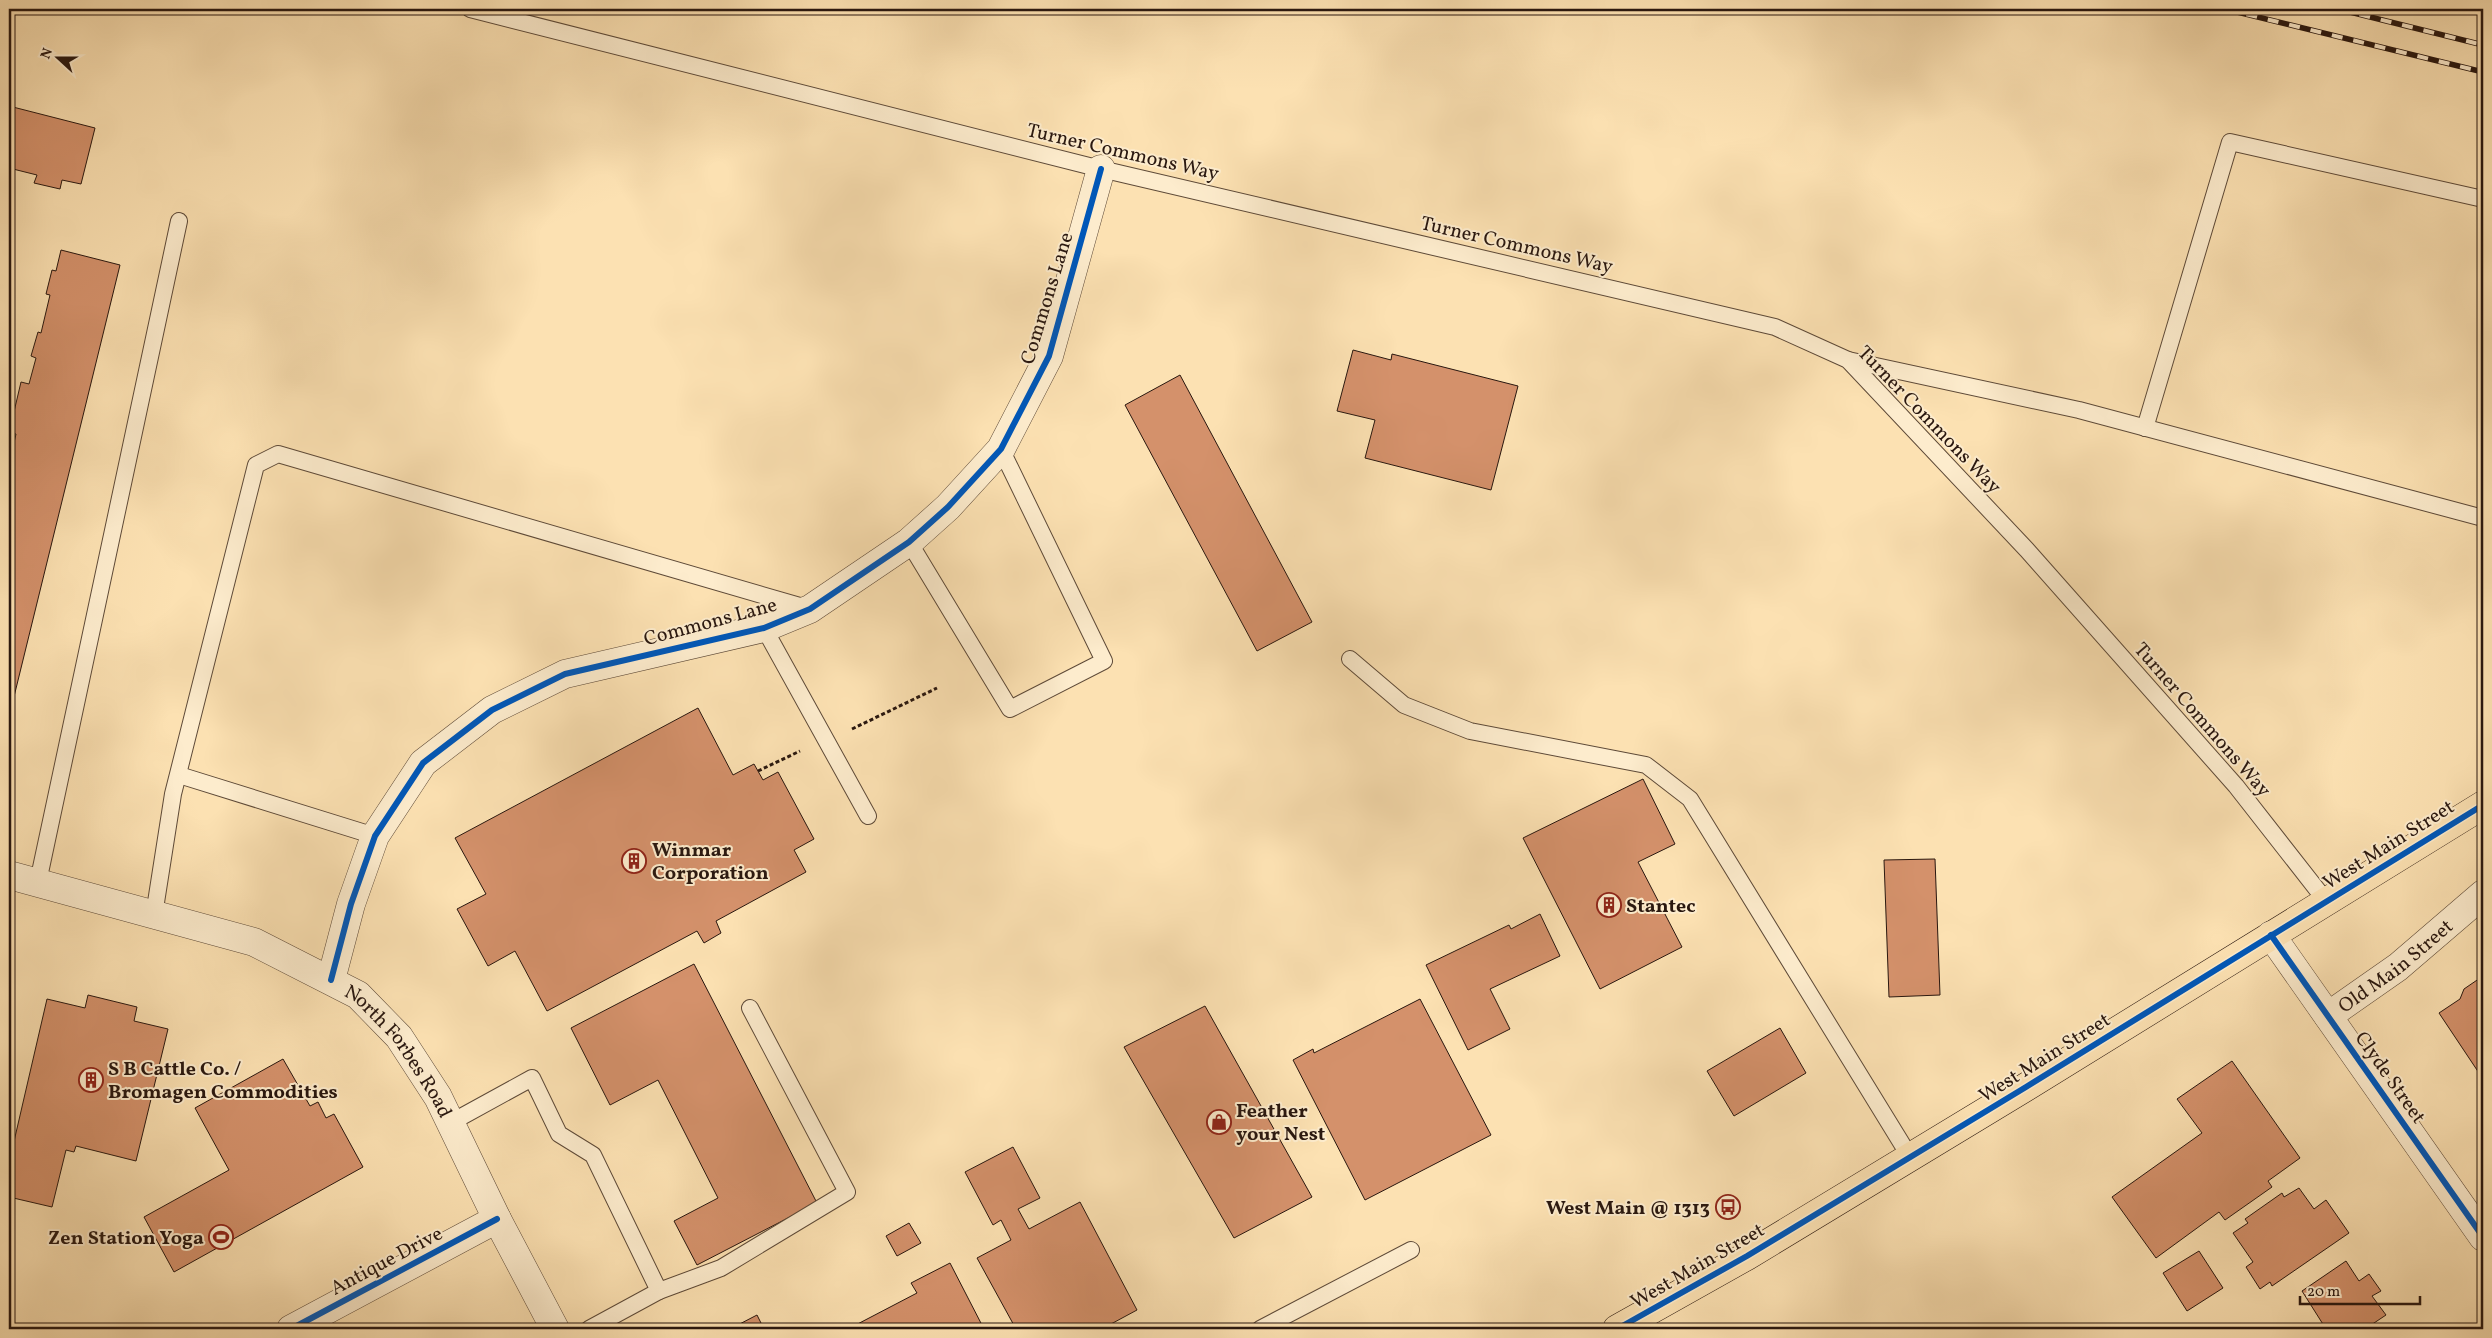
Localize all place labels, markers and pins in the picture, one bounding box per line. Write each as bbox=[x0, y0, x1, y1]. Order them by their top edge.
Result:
place label: Winmar Corporation bbox=[652, 837, 769, 888]
building icon: Winmar Corporation bbox=[621, 848, 647, 874]
building icon: Stantec bbox=[1596, 892, 1622, 918]
place label: Stantec bbox=[1626, 893, 1696, 921]
place label: S B Cattle Co. / Bromagen Commodities bbox=[108, 1056, 338, 1107]
building icon: S B Cattle Co. / Bromagen Commodities bbox=[78, 1067, 104, 1093]
place label: Feather your Nest bbox=[1236, 1098, 1326, 1149]
shop icon: Feather your Nest bbox=[1206, 1109, 1232, 1135]
bus stop icon: West Main @ 1313 bbox=[1715, 1194, 1741, 1220]
place label: West Main @ 1313 bbox=[1546, 1195, 1710, 1223]
sports icon: Zen Station Yoga bbox=[208, 1224, 234, 1250]
place label: Zen Station Yoga bbox=[48, 1225, 204, 1253]

